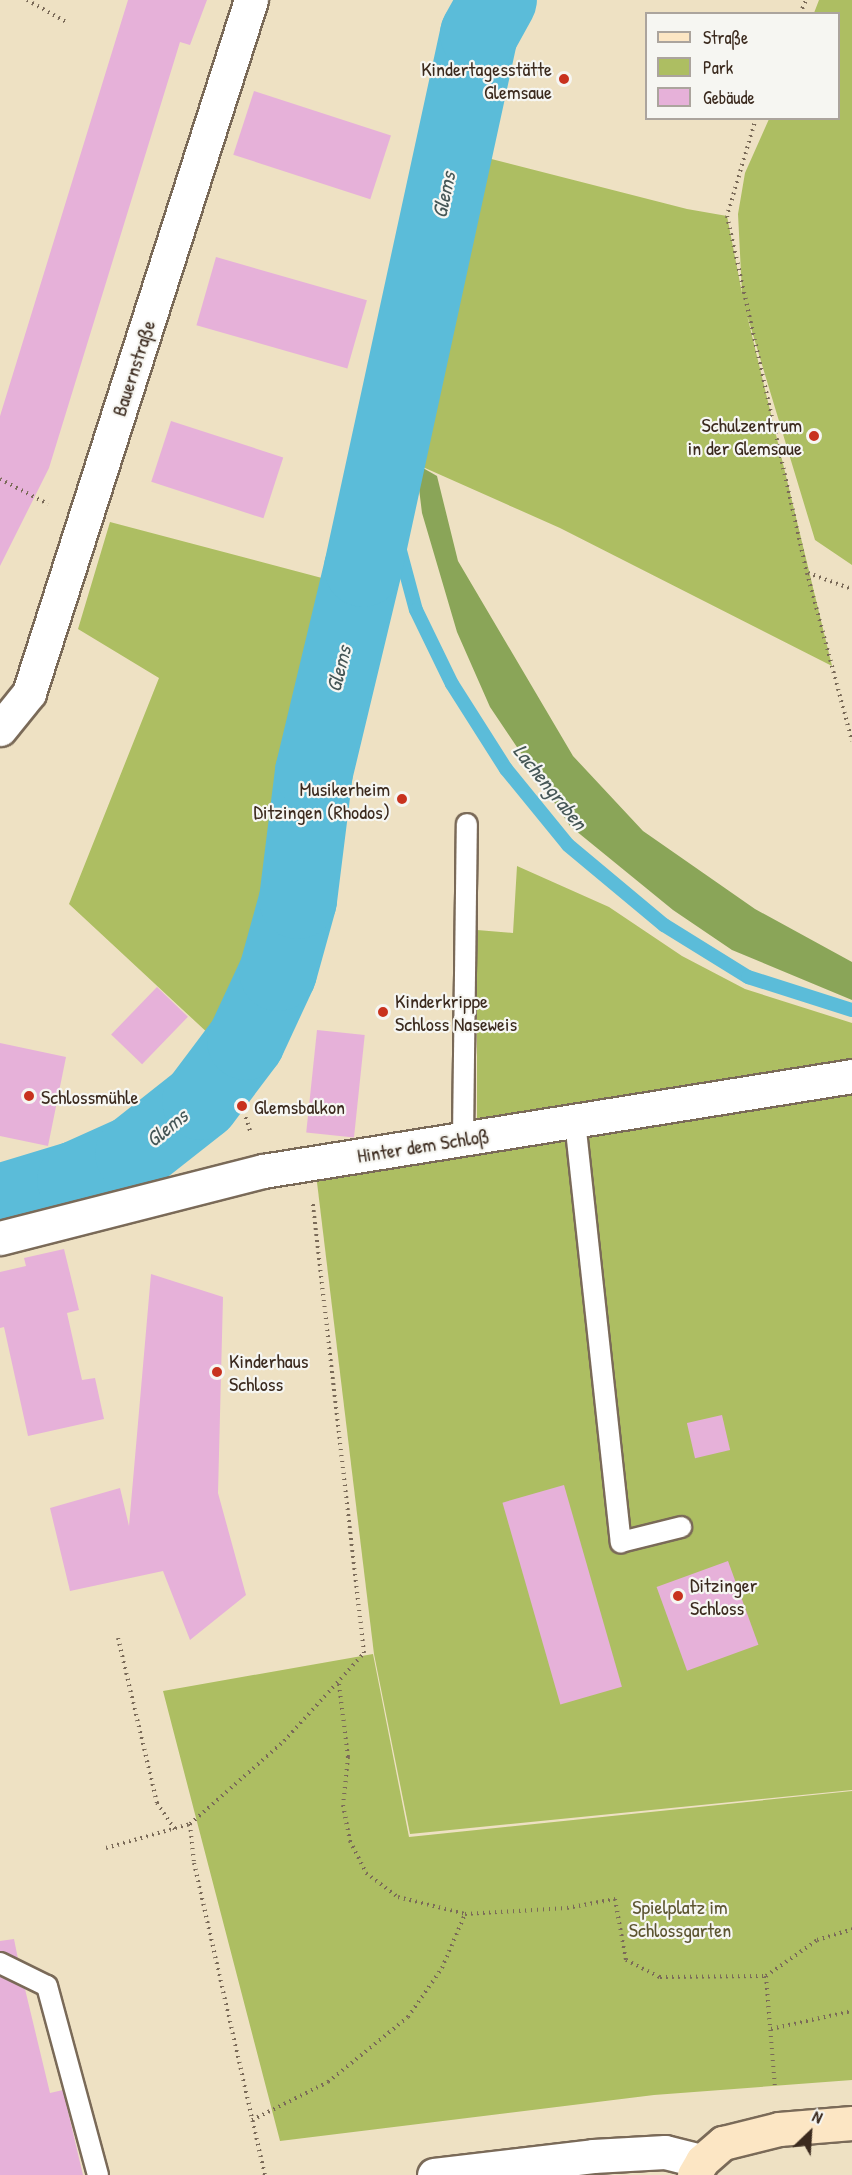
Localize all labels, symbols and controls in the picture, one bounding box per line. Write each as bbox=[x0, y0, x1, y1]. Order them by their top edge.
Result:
legend bbox=[645, 12, 840, 120]
text: Straße bbox=[703, 25, 748, 50]
text: Park bbox=[703, 55, 733, 80]
place label: Kindertagesstätte Glemsaue bbox=[421, 56, 552, 103]
marker: Kindertagesstätte Glemsaue bbox=[557, 72, 571, 86]
text: Gebäude bbox=[703, 85, 755, 110]
water label: Glems bbox=[427, 170, 461, 220]
street label: Bauernstraße bbox=[106, 317, 160, 419]
place label: Schulzentrum in der Glemsaue bbox=[688, 412, 802, 459]
marker: Schulzentrum in der Glemsaue bbox=[807, 429, 821, 443]
water label: Glems bbox=[321, 643, 357, 695]
water label: Lachengraben bbox=[508, 739, 592, 835]
place label: Musikerheim Ditzingen (Rhodos) bbox=[254, 776, 390, 823]
marker: Musikerheim Ditzingen (Rhodos) bbox=[395, 792, 409, 806]
place label: Kinderkrippe Schloss Naseweis bbox=[395, 988, 517, 1035]
marker: Kinderkrippe Schloss Naseweis bbox=[376, 1005, 390, 1019]
place label: Schlossmühle bbox=[41, 1084, 138, 1108]
marker: Schlossmühle bbox=[22, 1089, 36, 1103]
place label: Glemsbalkon bbox=[254, 1094, 345, 1118]
marker: Glemsbalkon bbox=[235, 1099, 249, 1113]
water label: Glems bbox=[141, 1104, 193, 1152]
street label: Hinter dem Schloß bbox=[355, 1123, 491, 1167]
place label: Kinderhaus Schloss bbox=[229, 1348, 308, 1395]
marker: Kinderhaus Schloss bbox=[210, 1365, 224, 1379]
place label: Ditzinger Schloss bbox=[690, 1572, 757, 1619]
marker: Ditzinger Schloss bbox=[671, 1589, 685, 1603]
park label: Spielplatz im Schlossgarten bbox=[629, 1895, 731, 1942]
north arrow bbox=[780, 2103, 840, 2163]
text: N bbox=[809, 2105, 826, 2128]

